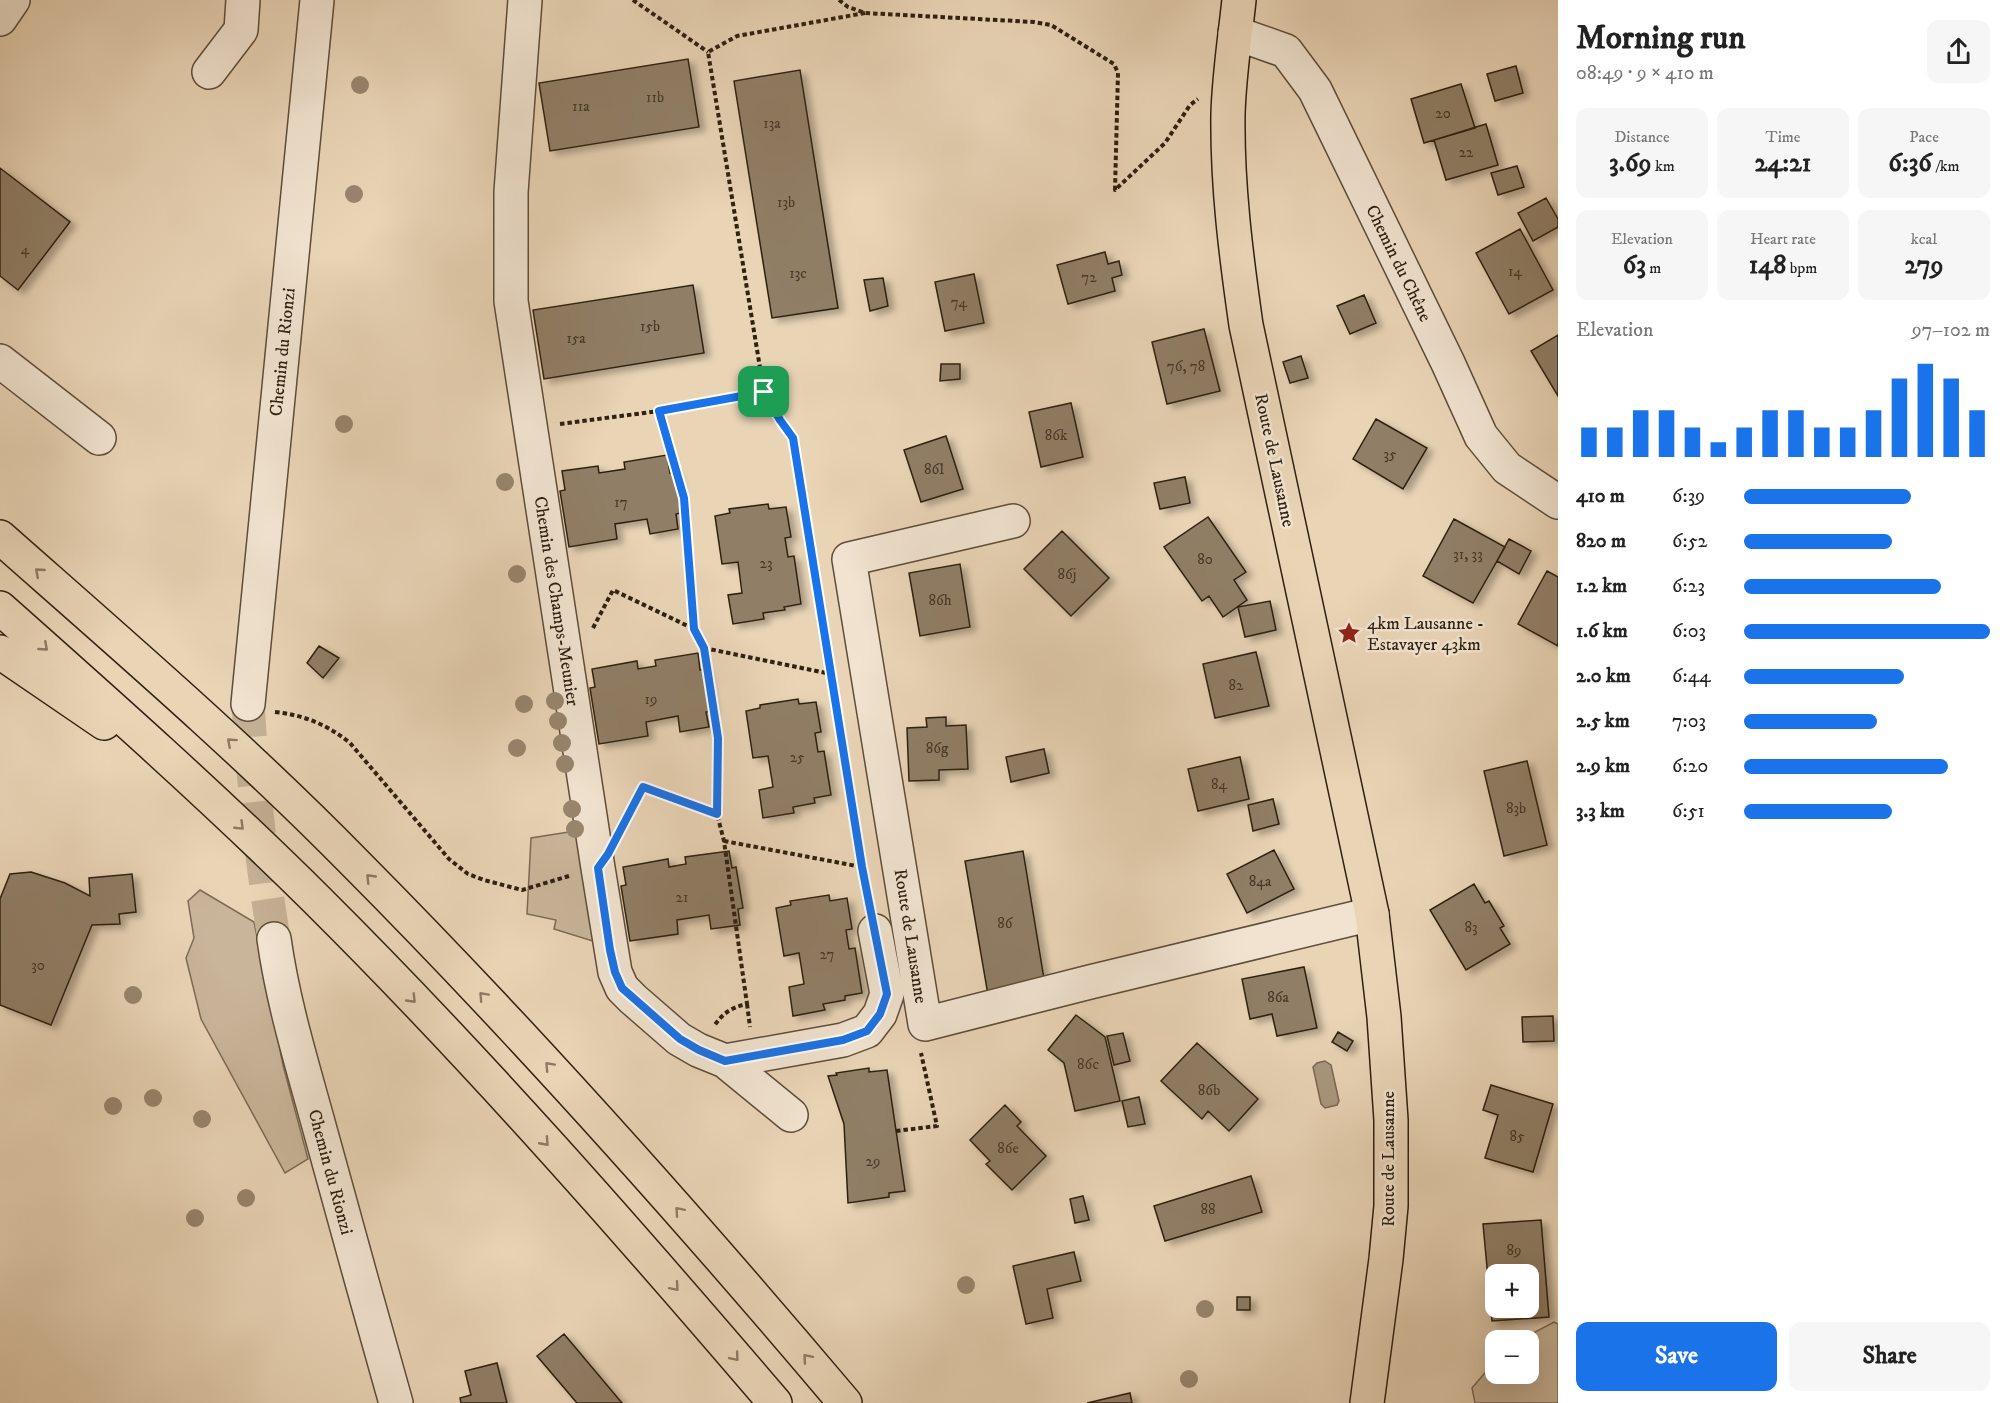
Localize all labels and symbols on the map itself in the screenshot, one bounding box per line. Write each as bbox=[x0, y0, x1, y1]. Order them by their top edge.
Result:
house number: 11b bbox=[646, 88, 664, 107]
house number: 11a bbox=[572, 97, 590, 116]
house number: 20 bbox=[1435, 104, 1451, 123]
house number: 13a bbox=[763, 114, 781, 133]
house number: 22 bbox=[1459, 143, 1474, 162]
house number: 13b bbox=[777, 193, 795, 212]
street label: Chemin du Chêne bbox=[1360, 201, 1436, 326]
house number: 4 bbox=[21, 240, 30, 259]
house number: 14 bbox=[1508, 262, 1522, 281]
house number: 13c bbox=[789, 264, 807, 283]
house number: 72 bbox=[1081, 268, 1097, 287]
street label: Chemin du Rionzi bbox=[265, 287, 301, 417]
house number: 74 bbox=[951, 293, 968, 312]
house number: 15b bbox=[640, 317, 660, 336]
house number: 15a bbox=[566, 329, 586, 348]
house number: 76, 78 bbox=[1167, 357, 1205, 376]
pin bbox=[738, 366, 789, 417]
street label: Route de Lausanne bbox=[1249, 391, 1299, 529]
house number: 86k bbox=[1045, 426, 1068, 445]
house number: 35 bbox=[1383, 445, 1397, 464]
house number: 86l bbox=[924, 460, 944, 479]
house number: 17 bbox=[614, 493, 628, 512]
street label: Chemin des Champs-Meunier bbox=[529, 495, 584, 708]
house number: 31, 33 bbox=[1453, 545, 1483, 564]
house number: 80 bbox=[1197, 550, 1213, 569]
house number: 23 bbox=[760, 554, 772, 573]
house number: 86j bbox=[1058, 565, 1076, 584]
one-way arrow bbox=[36, 568, 46, 579]
house number: 86h bbox=[928, 591, 952, 610]
place label: 4km Lausanne - Estavayer 43km bbox=[1367, 613, 1484, 656]
place icon: 4km Lausanne - Estavayer 43km bbox=[1336, 620, 1362, 646]
one-way arrow bbox=[37, 640, 48, 651]
house number: 82 bbox=[1229, 676, 1244, 695]
house number: 19 bbox=[645, 690, 657, 709]
one-way arrow bbox=[227, 738, 237, 749]
house number: 86g bbox=[926, 739, 949, 758]
house number: 25 bbox=[790, 748, 805, 767]
house number: 84 bbox=[1211, 775, 1227, 794]
house number: 83b bbox=[1506, 799, 1526, 818]
one-way arrow bbox=[232, 819, 243, 830]
street label: Route de Lausanne bbox=[889, 867, 932, 1005]
house number: 84a bbox=[1249, 872, 1272, 891]
one-way arrow bbox=[366, 875, 377, 885]
house number: 21 bbox=[676, 888, 688, 907]
house number: 86 bbox=[997, 914, 1014, 933]
house number: 83 bbox=[1464, 918, 1478, 937]
house number: 27 bbox=[820, 945, 835, 964]
house number: 30 bbox=[31, 956, 45, 975]
house number: 86a bbox=[1267, 988, 1289, 1007]
one-way arrow bbox=[405, 992, 416, 1002]
one-way arrow bbox=[479, 992, 490, 1002]
house number: 86c bbox=[1077, 1055, 1099, 1074]
one-way arrow bbox=[545, 1062, 556, 1073]
house number: 86b bbox=[1198, 1081, 1220, 1100]
street label: Route de Lausanne bbox=[1378, 1091, 1400, 1227]
street label: Chemin du Rionzi bbox=[303, 1107, 357, 1237]
house number: 85 bbox=[1510, 1127, 1525, 1146]
one-way arrow bbox=[538, 1135, 549, 1145]
house number: 86e bbox=[997, 1139, 1019, 1158]
house number: 29 bbox=[866, 1152, 880, 1171]
house number: 88 bbox=[1200, 1200, 1216, 1219]
one-way arrow bbox=[675, 1207, 686, 1218]
house number: 89 bbox=[1507, 1241, 1522, 1260]
one-way arrow bbox=[668, 1280, 679, 1291]
one-way arrow bbox=[728, 1350, 739, 1361]
one-way arrow bbox=[803, 1354, 814, 1365]

